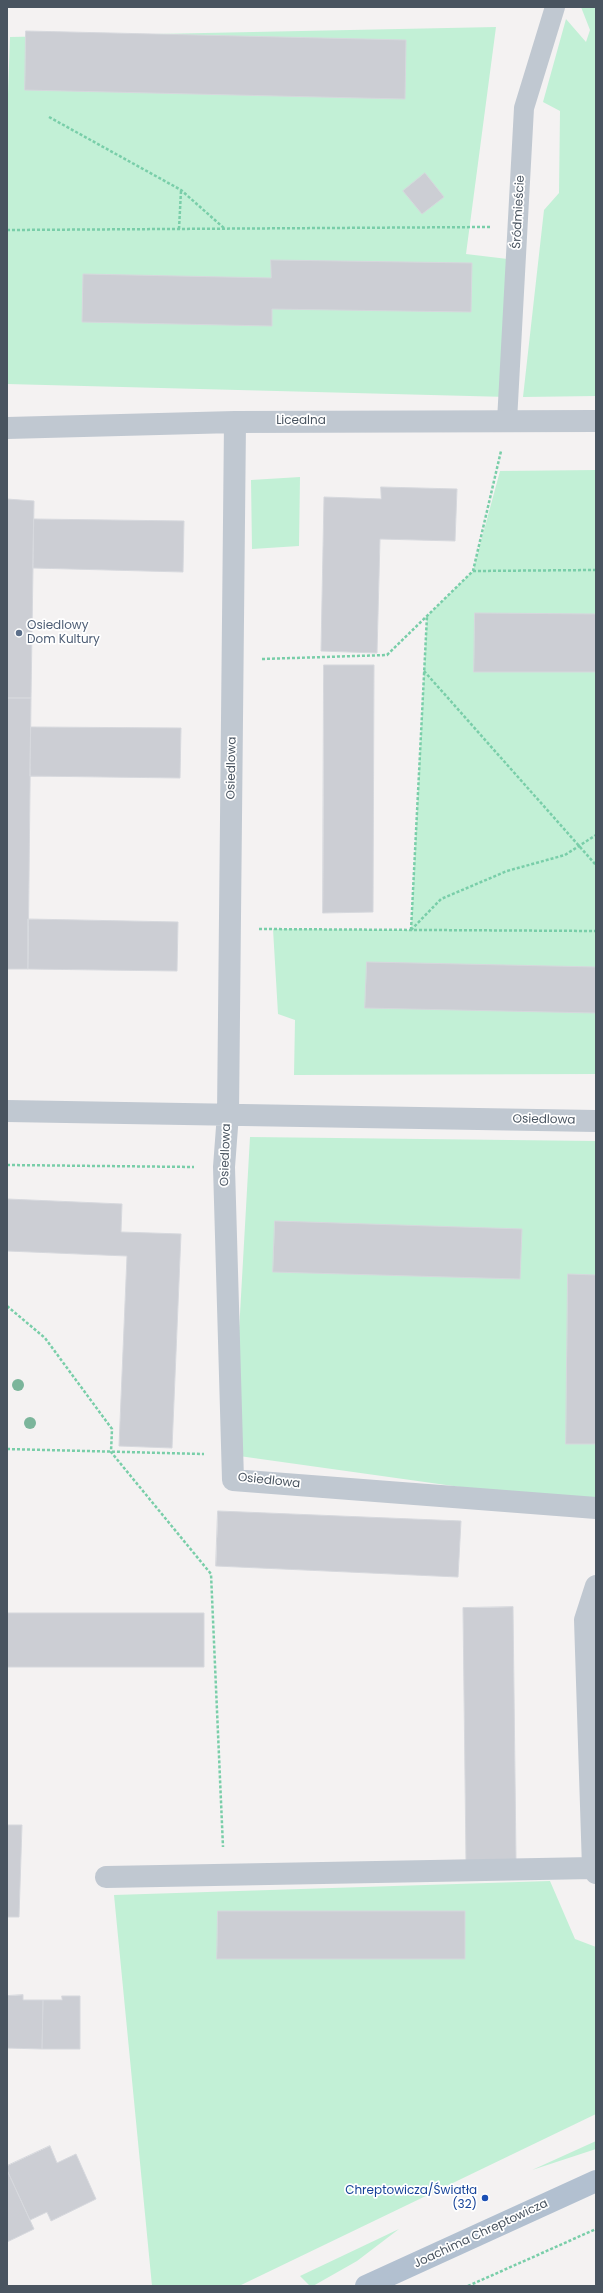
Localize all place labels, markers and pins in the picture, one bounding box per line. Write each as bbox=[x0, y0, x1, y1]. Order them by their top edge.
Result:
place label: Osiedlowy Dom Kultury bbox=[27, 619, 100, 647]
marker: Osiedlowy Dom Kultury bbox=[14, 628, 24, 638]
place label: Chreptowicza/Światła (32) bbox=[345, 2184, 477, 2212]
marker: Chreptowicza/Światła (32) bbox=[480, 2193, 490, 2203]

